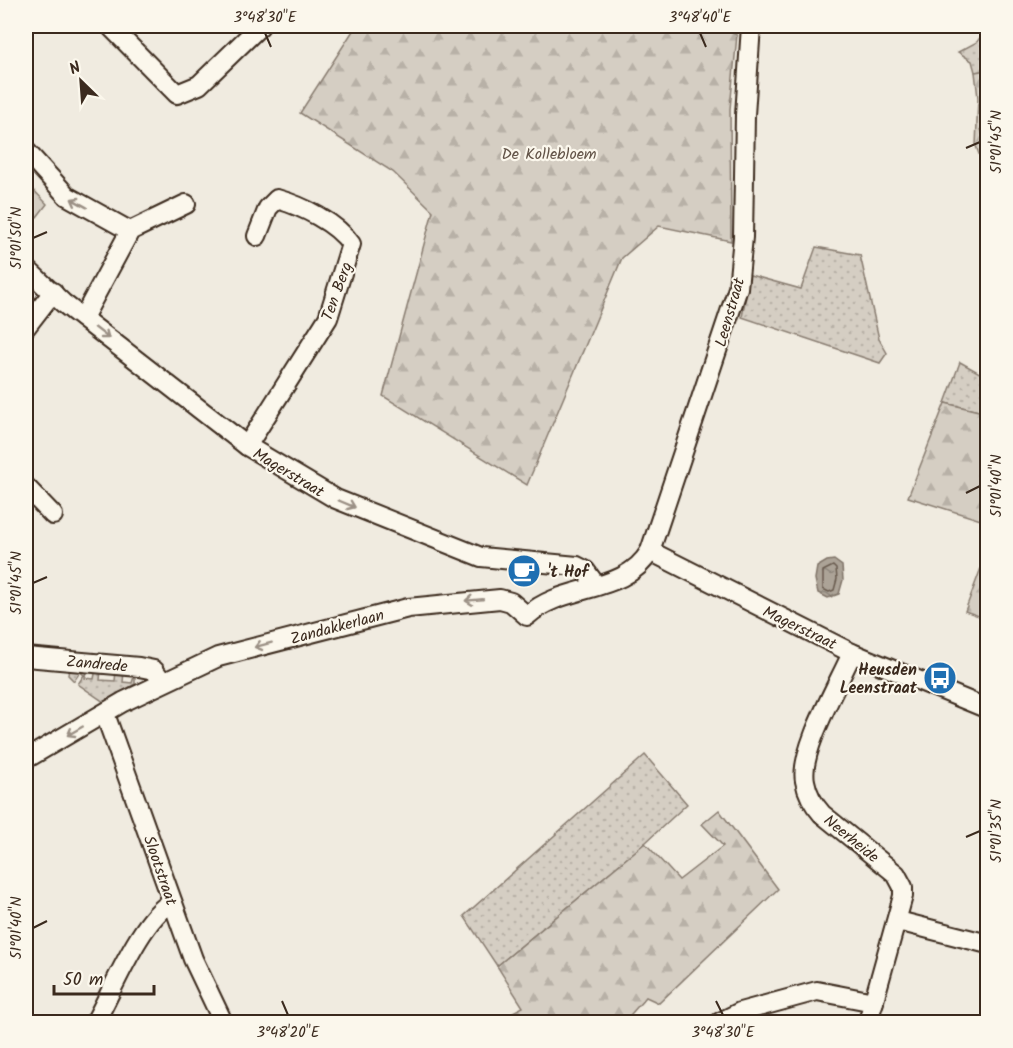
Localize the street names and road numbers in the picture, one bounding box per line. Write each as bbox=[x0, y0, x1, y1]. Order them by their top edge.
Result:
street label: Ten Berg bbox=[315, 259, 360, 324]
street label: Leenstraat bbox=[709, 274, 752, 350]
street label: Magerstraat bbox=[248, 442, 330, 505]
street label: Magerstraat bbox=[758, 600, 841, 657]
street label: Zandakkerlaan bbox=[288, 603, 387, 652]
street label: Zandrede bbox=[65, 649, 129, 680]
street label: Neerheide bbox=[818, 809, 884, 869]
street label: Slootstraat bbox=[136, 832, 183, 910]

